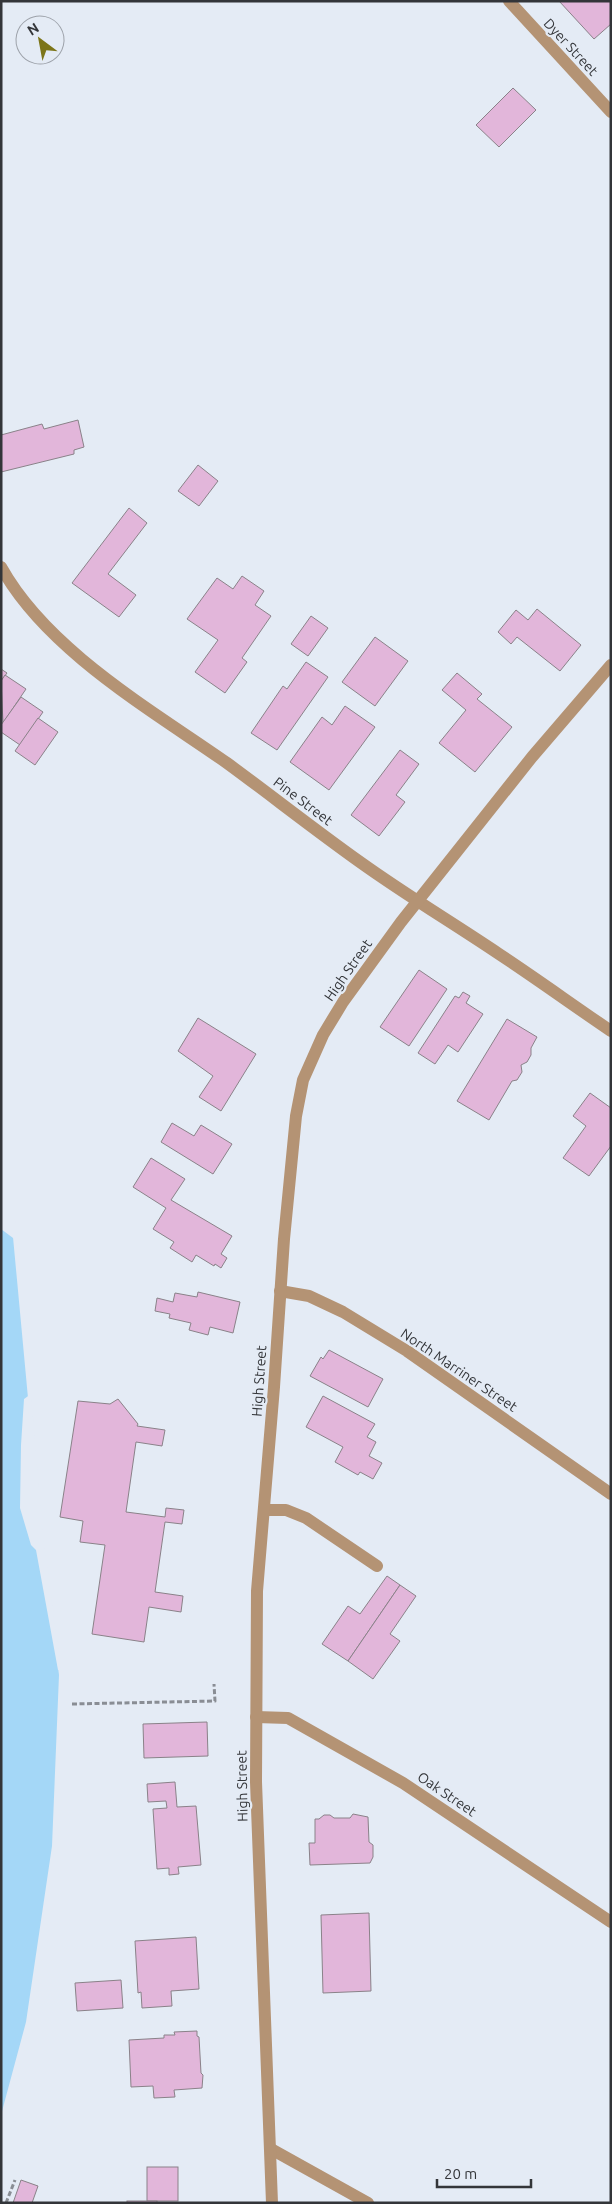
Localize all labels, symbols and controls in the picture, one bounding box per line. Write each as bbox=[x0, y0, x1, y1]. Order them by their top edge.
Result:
north arrow bbox=[15, 15, 65, 65]
street label: Dyer Street bbox=[541, 15, 602, 79]
text: N bbox=[24, 19, 42, 39]
street label: Pine Street bbox=[270, 774, 336, 829]
street label: High Street bbox=[321, 936, 375, 1004]
street label: North Marriner Street bbox=[398, 1325, 521, 1415]
street label: High Street bbox=[249, 1344, 270, 1417]
street label: High Street bbox=[233, 1750, 251, 1822]
street label: Oak Street bbox=[415, 1769, 480, 1820]
scale bar bbox=[437, 2156, 531, 2188]
text: 20 m bbox=[444, 2165, 477, 2182]

